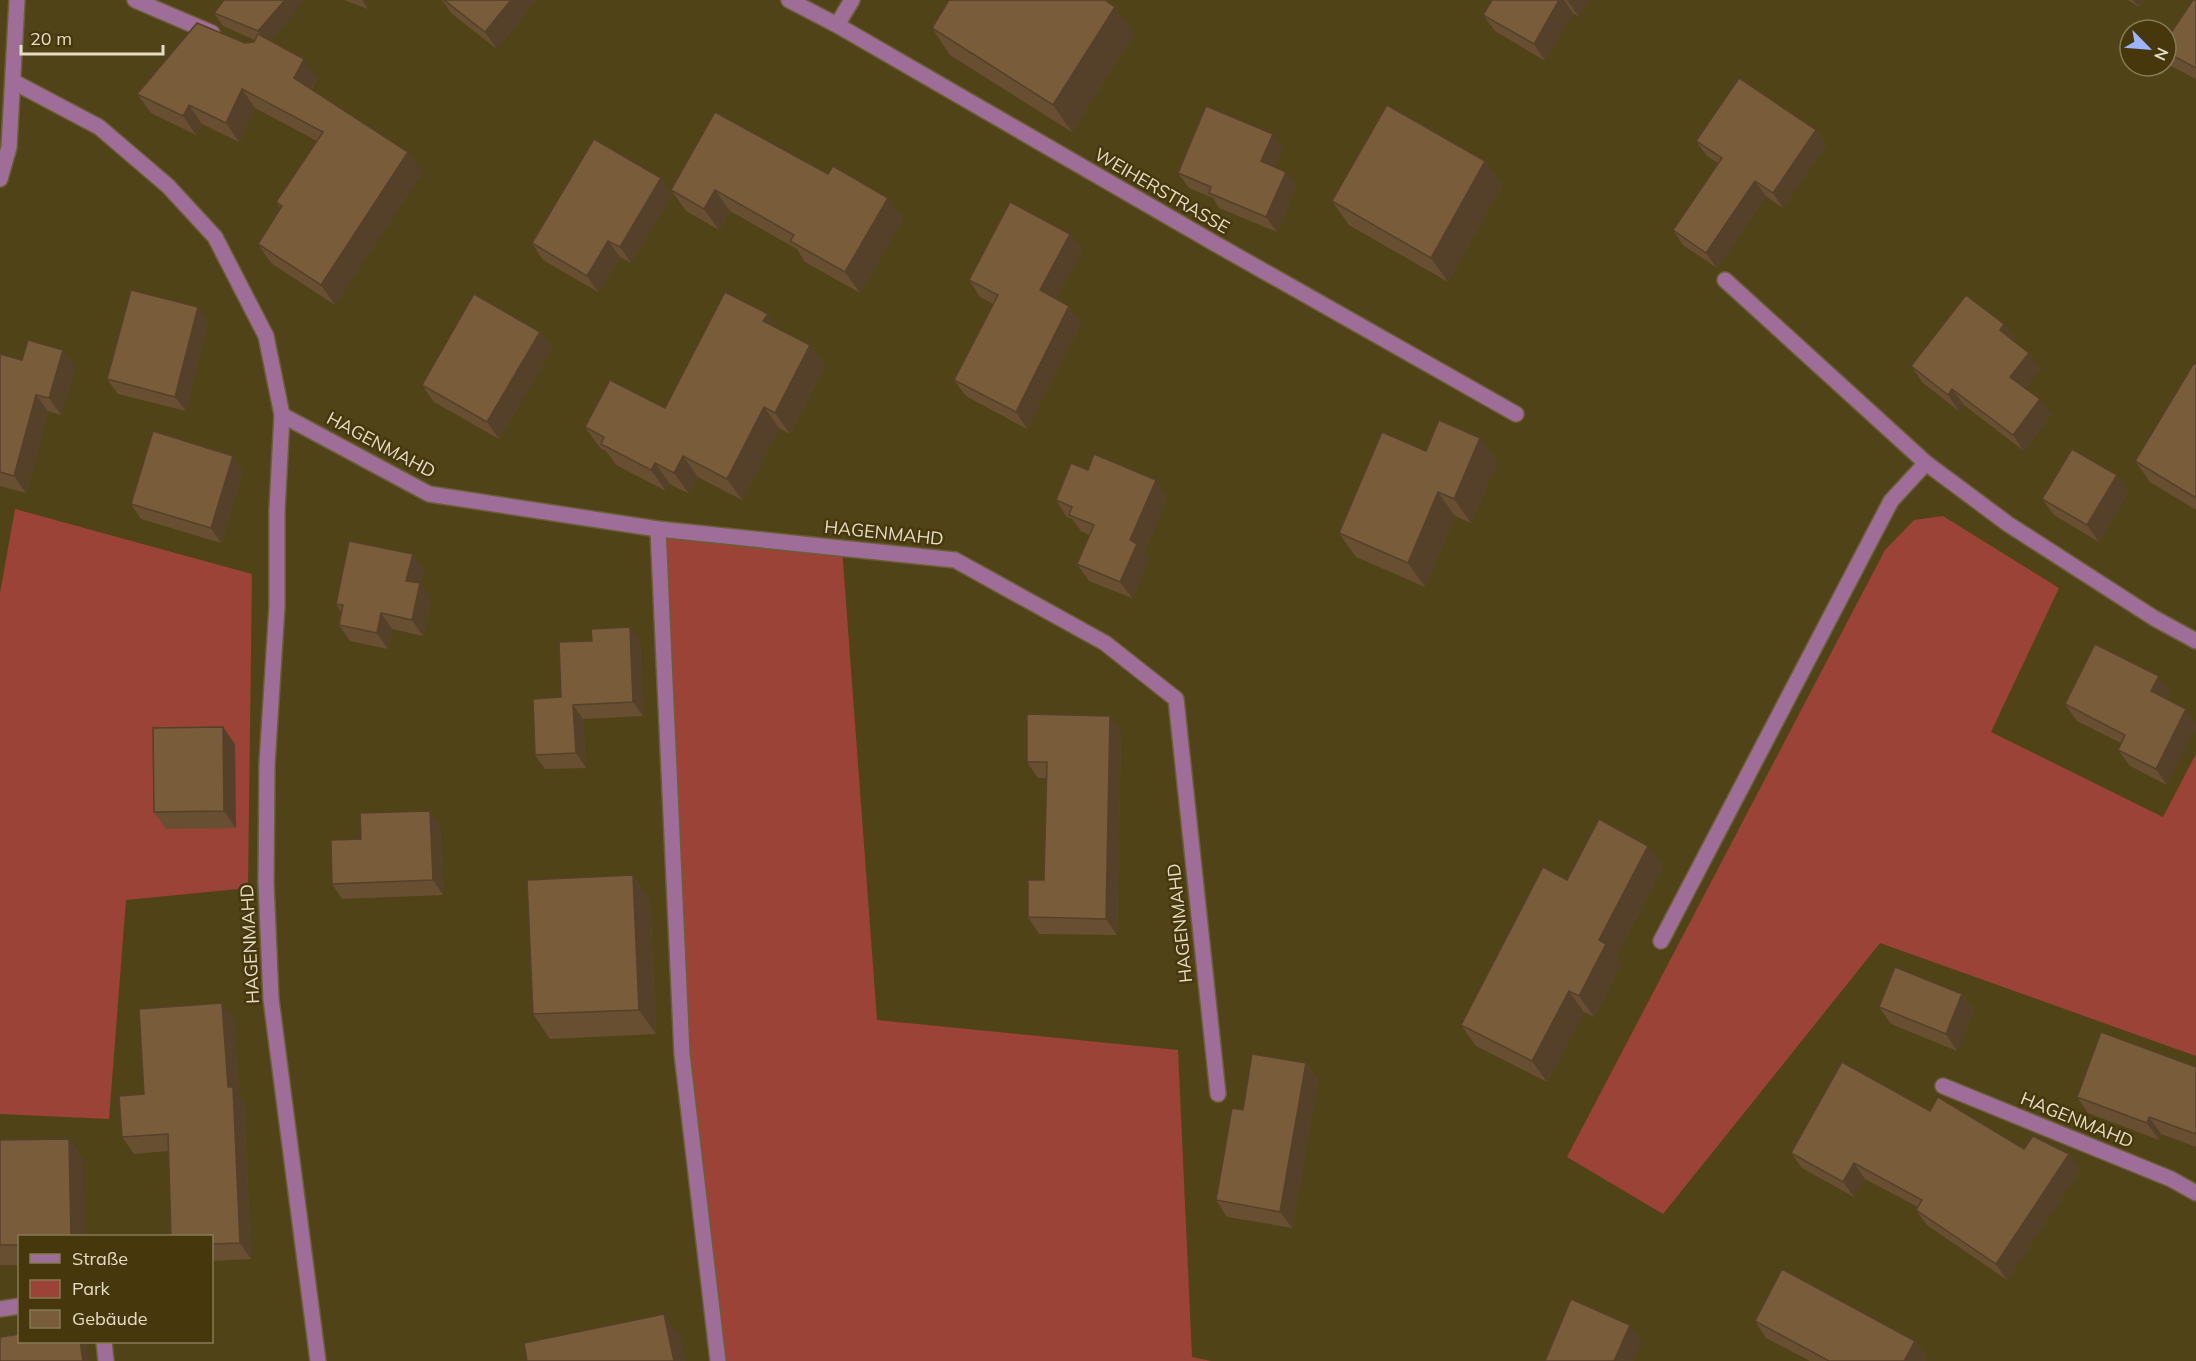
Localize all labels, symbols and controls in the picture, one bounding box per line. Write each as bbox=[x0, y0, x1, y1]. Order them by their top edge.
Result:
scale bar bbox=[21, 18, 164, 56]
north arrow bbox=[2118, 18, 2178, 78]
text: 20 m bbox=[30, 27, 72, 50]
text: N bbox=[2150, 45, 2173, 64]
street label: WEIHERSTRASSE bbox=[1091, 143, 1234, 239]
street label: HAGENMAHD bbox=[323, 406, 440, 483]
street label: HAGENMAHD bbox=[823, 515, 945, 550]
street label: HAGENMAHD bbox=[1162, 862, 1197, 984]
street label: HAGENMAHD bbox=[235, 884, 264, 1004]
street label: HAGENMAHD bbox=[2017, 1086, 2137, 1153]
legend bbox=[18, 1235, 213, 1343]
text: Straße bbox=[72, 1247, 128, 1270]
text: Park bbox=[72, 1277, 111, 1300]
text: Gebäude bbox=[72, 1307, 148, 1330]

